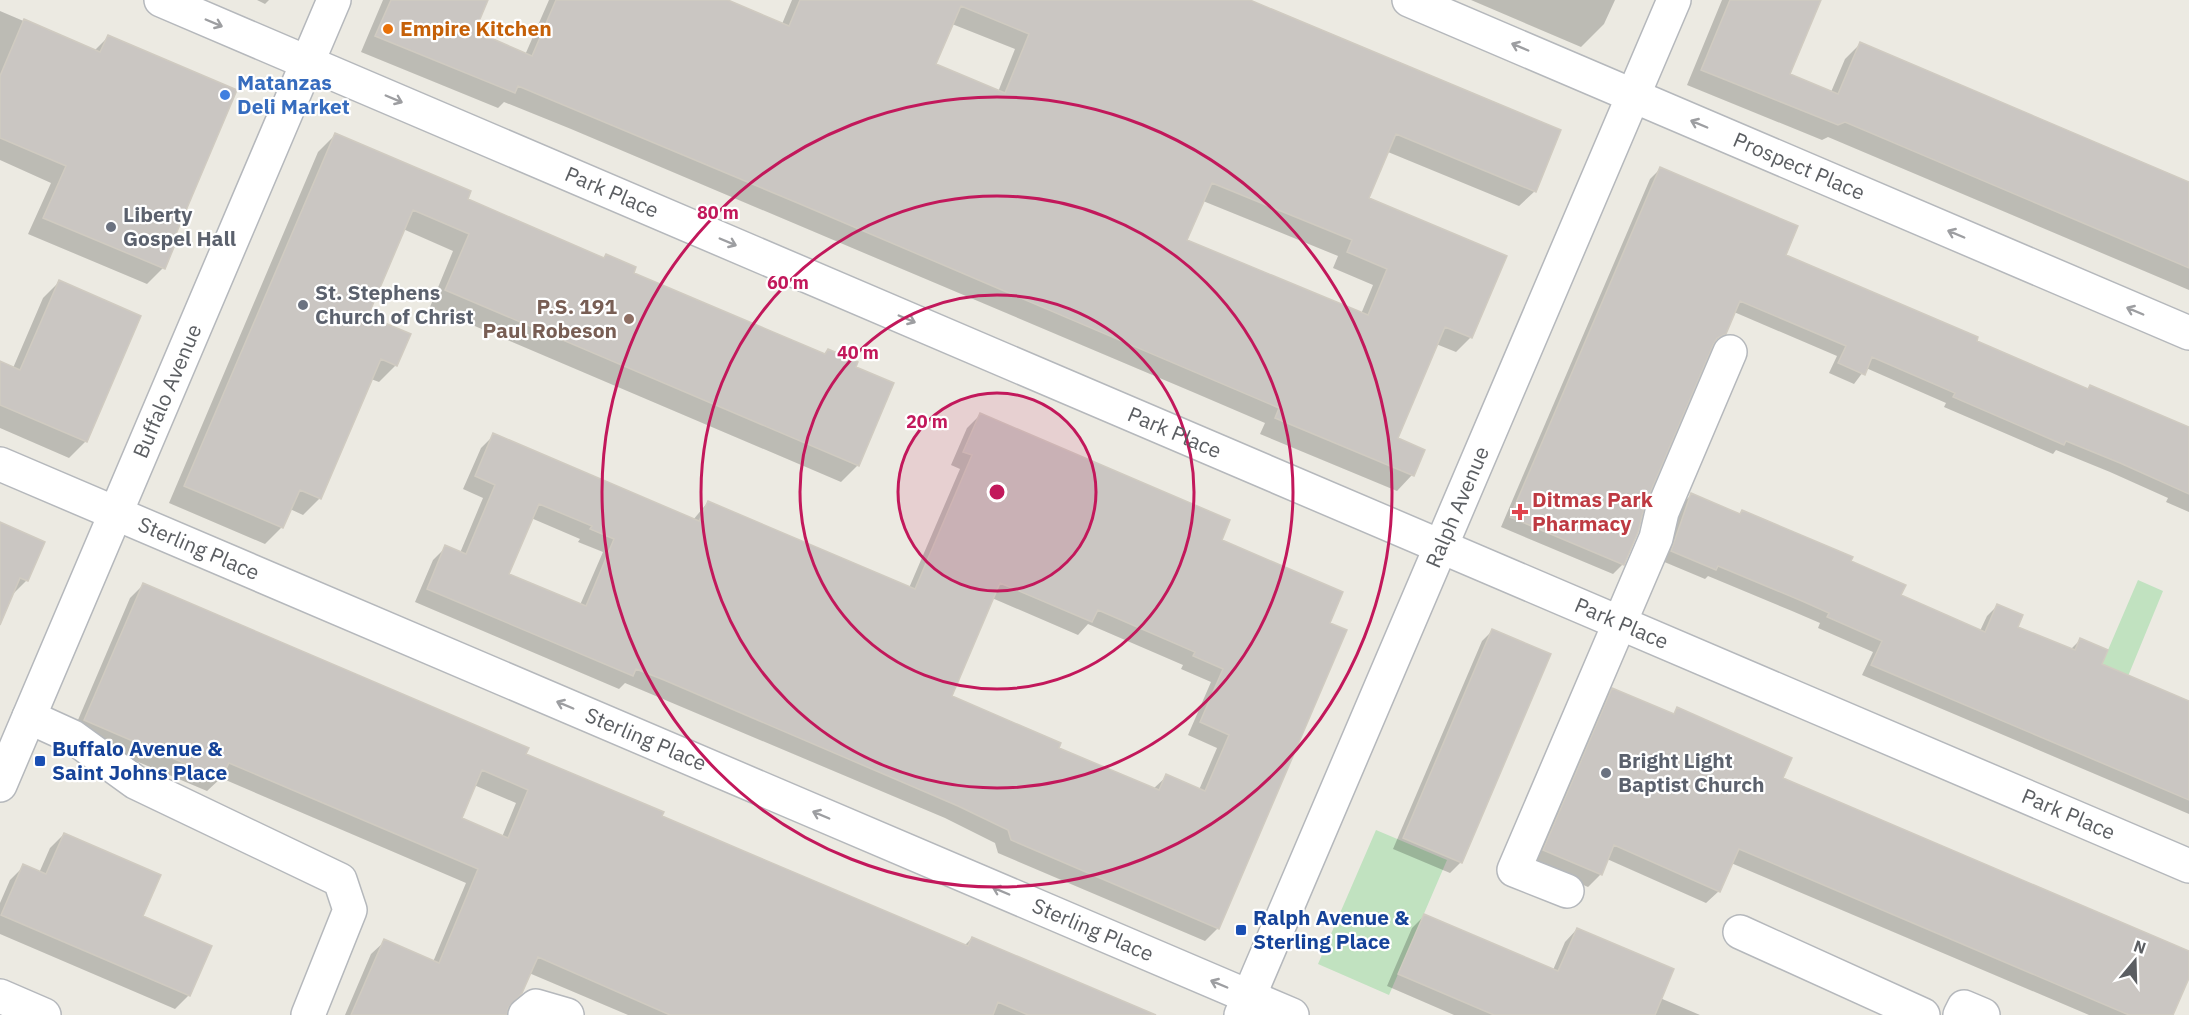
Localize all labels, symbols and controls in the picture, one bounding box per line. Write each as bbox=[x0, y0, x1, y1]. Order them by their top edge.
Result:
place label: Empire Kitchen bbox=[400, 14, 552, 42]
one-way arrow bbox=[205, 18, 223, 29]
marker: Empire Kitchen bbox=[381, 22, 395, 36]
one-way arrow bbox=[1511, 41, 1530, 52]
place label: Matanzas Deli Market bbox=[237, 68, 350, 120]
marker: Matanzas Deli Market bbox=[218, 88, 232, 102]
one-way arrow bbox=[384, 94, 402, 105]
one-way arrow bbox=[1691, 118, 1709, 129]
street label: Prospect Place bbox=[1729, 125, 1869, 206]
street label: Park Place bbox=[561, 159, 663, 224]
place label: Liberty Gospel Hall bbox=[123, 200, 236, 252]
text: 80 m bbox=[697, 201, 739, 224]
marker: Liberty Gospel Hall bbox=[104, 220, 118, 234]
one-way arrow bbox=[1947, 228, 1966, 239]
one-way arrow bbox=[718, 237, 736, 248]
text: 60 m bbox=[767, 271, 809, 294]
place label: St. Stephens Church of Christ bbox=[315, 278, 474, 330]
place label: P.S. 191 Paul Robeson bbox=[483, 292, 617, 344]
marker: St. Stephens Church of Christ bbox=[296, 298, 310, 312]
one-way arrow bbox=[2127, 304, 2145, 316]
marker: P.S. 191 Paul Robeson bbox=[622, 312, 636, 326]
one-way arrow bbox=[898, 314, 916, 325]
street label: Buffalo Avenue bbox=[126, 319, 208, 462]
text: 40 m bbox=[837, 341, 879, 364]
street label: Park Place bbox=[1124, 400, 1226, 464]
text: 20 m bbox=[906, 410, 948, 433]
street label: Ralph Avenue bbox=[1418, 442, 1495, 572]
centre of rings bbox=[987, 482, 1007, 502]
place label: Ditmas Park Pharmacy bbox=[1532, 485, 1654, 537]
marker: Ditmas Park Pharmacy bbox=[1513, 505, 1527, 519]
street label: Sterling Place bbox=[134, 510, 264, 586]
street label: Park Place bbox=[1571, 590, 1673, 655]
one-way arrow bbox=[556, 699, 575, 710]
street label: Sterling Place bbox=[581, 700, 711, 777]
place label: Buffalo Avenue & Saint Johns Place bbox=[52, 734, 228, 786]
place label: Bright Light Baptist Church bbox=[1618, 746, 1765, 798]
marker: Buffalo Avenue & Saint Johns Place bbox=[33, 754, 47, 768]
marker: Bright Light Baptist Church bbox=[1599, 766, 1613, 780]
street label: Park Place bbox=[2018, 781, 2120, 846]
one-way arrow bbox=[813, 808, 831, 820]
one-way arrow bbox=[992, 885, 1010, 896]
street label: Sterling Place bbox=[1028, 891, 1158, 967]
place label: Ralph Avenue & Sterling Place bbox=[1253, 903, 1410, 955]
marker: Ralph Avenue & Sterling Place bbox=[1234, 923, 1248, 937]
north arrow bbox=[2105, 931, 2165, 991]
text: N bbox=[2131, 935, 2149, 958]
one-way arrow bbox=[1210, 978, 1229, 989]

